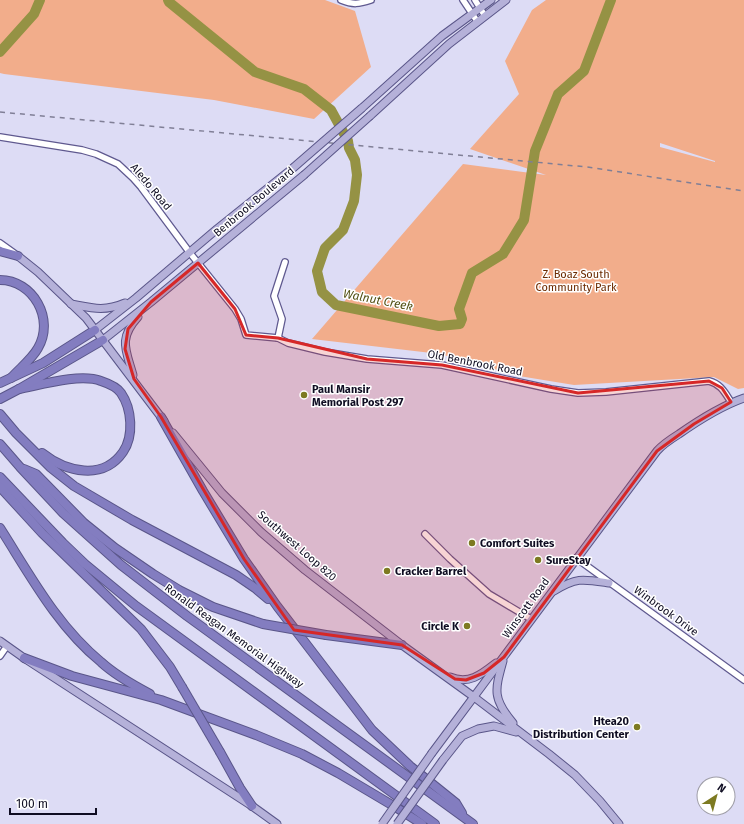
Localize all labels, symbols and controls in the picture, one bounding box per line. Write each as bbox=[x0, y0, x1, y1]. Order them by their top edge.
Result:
street label: Aledo Road bbox=[128, 161, 174, 213]
street label: Benbrook Boulevard bbox=[211, 164, 297, 240]
park label: Z. Boaz South Community Park bbox=[535, 268, 617, 294]
water label: Walnut Creek bbox=[342, 286, 415, 314]
street label: Old Benbrook Road bbox=[426, 347, 524, 379]
place label: Paul Mansir Memorial Post 297 bbox=[312, 383, 403, 409]
marker: Paul Mansir Memorial Post 297 bbox=[299, 390, 309, 400]
street label: Southwest Loop 820 bbox=[255, 508, 339, 584]
place label: Comfort Suites bbox=[480, 537, 555, 550]
marker: Comfort Suites bbox=[467, 538, 477, 548]
place label: SureStay bbox=[546, 554, 591, 567]
marker: SureStay bbox=[533, 555, 543, 565]
place label: Cracker Barrel bbox=[395, 565, 467, 578]
marker: Cracker Barrel bbox=[382, 566, 392, 576]
street label: Winscott Road bbox=[500, 575, 552, 641]
street label: Ronald Reagan Memorial Highway bbox=[162, 581, 306, 691]
street label: Winbrook Drive bbox=[631, 583, 701, 639]
place label: Circle K bbox=[421, 620, 460, 633]
marker: Circle K bbox=[462, 621, 472, 631]
place label: Htea20 Distribution Center bbox=[533, 715, 630, 741]
marker: Htea20 Distribution Center bbox=[632, 722, 642, 732]
north arrow bbox=[696, 776, 736, 816]
text: N bbox=[715, 781, 728, 796]
scale bar bbox=[10, 790, 96, 816]
text: 100 m bbox=[16, 797, 48, 811]

